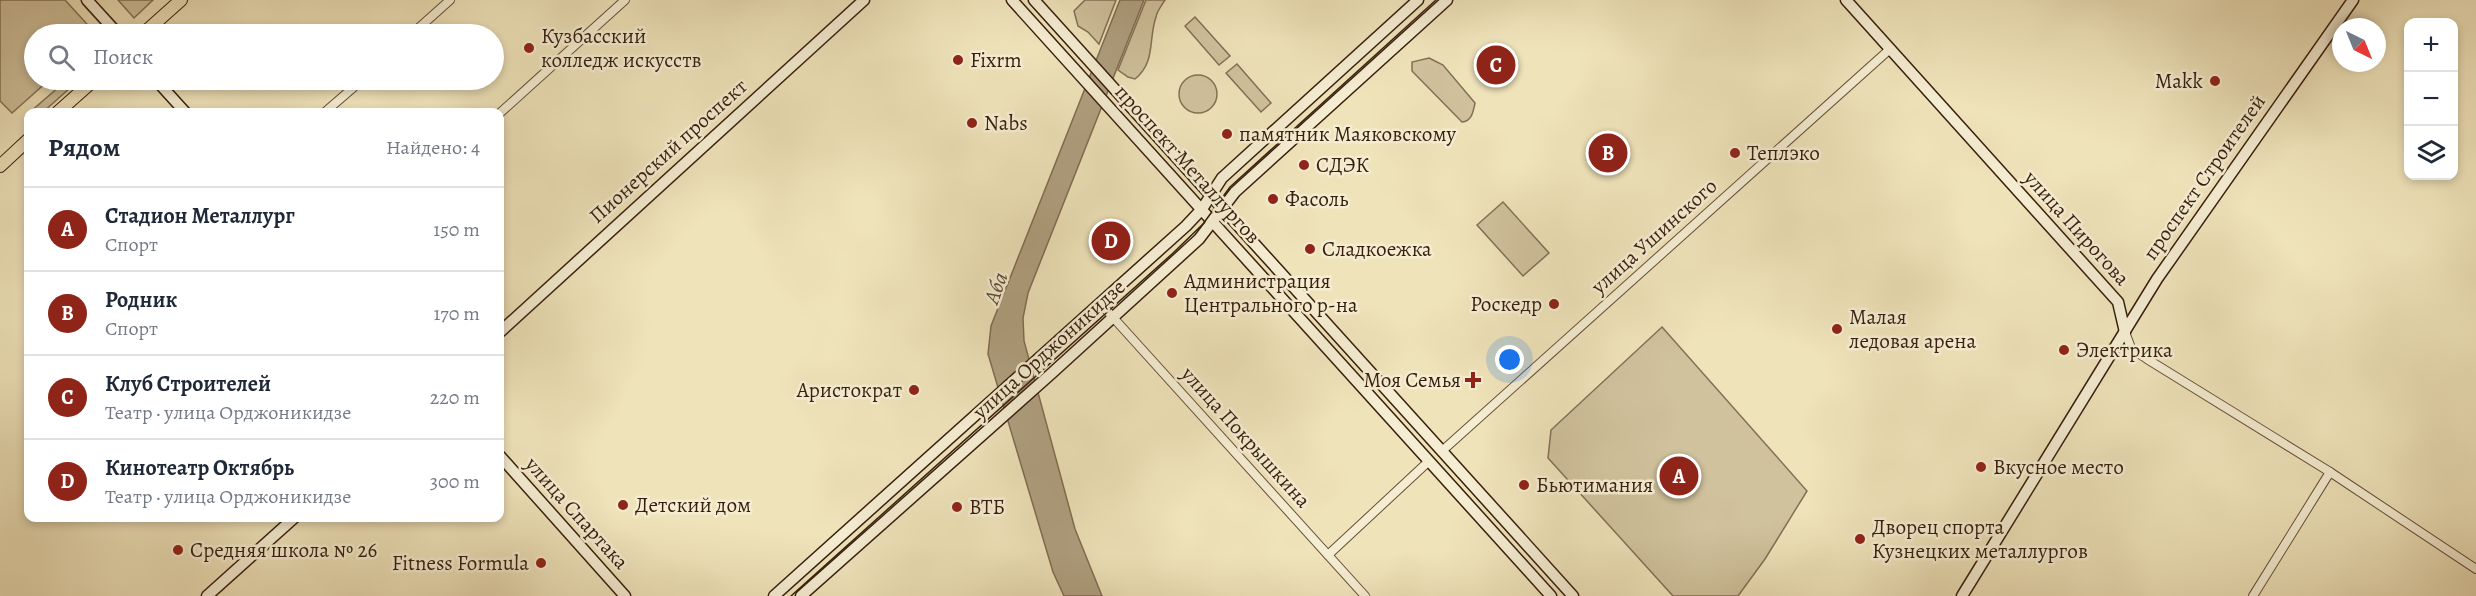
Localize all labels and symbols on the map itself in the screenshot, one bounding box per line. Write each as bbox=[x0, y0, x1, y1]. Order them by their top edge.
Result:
north arrow bbox=[2332, 18, 2386, 72]
place label: Кузбасский колледж искусств bbox=[541, 22, 701, 74]
marker: Кузбасский колледж искусств bbox=[522, 41, 536, 55]
pin: C bbox=[1476, 42, 1516, 88]
place label: Fixrm bbox=[970, 46, 1022, 74]
marker: Fixrm bbox=[951, 53, 965, 67]
place label: Makk bbox=[2155, 67, 2204, 95]
street label: Пионерский проспект bbox=[583, 72, 753, 230]
marker: Makk bbox=[2208, 74, 2222, 88]
street label: проспект Металлургов bbox=[1109, 78, 1267, 250]
street label: проспект Строителей bbox=[2136, 89, 2272, 265]
place label: Nabs bbox=[984, 109, 1028, 137]
marker: Nabs bbox=[965, 116, 979, 130]
place label: памятник Маяковскому bbox=[1239, 120, 1456, 148]
marker: памятник Маяковскому bbox=[1220, 127, 1234, 141]
pin: B bbox=[1588, 130, 1628, 176]
place label: Теплэко bbox=[1747, 139, 1820, 167]
marker: Теплэко bbox=[1728, 146, 1742, 160]
place label: СДЭК bbox=[1316, 151, 1370, 179]
marker: СДЭК bbox=[1297, 158, 1311, 172]
street label: улица Пирогова bbox=[2017, 164, 2136, 292]
street label: улица Ушинского bbox=[1584, 172, 1723, 301]
place label: Фасоль bbox=[1285, 185, 1348, 213]
marker: Фасоль bbox=[1266, 192, 1280, 206]
pin: D bbox=[1092, 218, 1130, 264]
place label: Сладкоежка bbox=[1322, 235, 1432, 263]
marker: Сладкоежка bbox=[1303, 242, 1317, 256]
place label: Администрация Центрального р-на bbox=[1183, 267, 1358, 319]
water label: Аба bbox=[976, 268, 1016, 309]
street label: улица Орджоникидзе bbox=[966, 273, 1131, 426]
marker: Администрация Центрального р-на bbox=[1165, 286, 1179, 300]
place label: Роскедр bbox=[1470, 290, 1542, 318]
marker: Роскедр bbox=[1547, 297, 1561, 311]
place label: Малая ледовая арена bbox=[1849, 303, 1976, 355]
marker: Малая ледовая арена bbox=[1830, 322, 1844, 336]
place label: Электрика bbox=[2076, 336, 2173, 364]
marker: Электрика bbox=[2057, 343, 2071, 357]
your location bbox=[1495, 345, 1524, 374]
street label: улица Покрышкина bbox=[1174, 360, 1317, 514]
place label: Моя Семья bbox=[1363, 366, 1461, 394]
marker: Моя Семья bbox=[1466, 373, 1480, 387]
place label: Аристократ bbox=[796, 376, 902, 404]
marker: Аристократ bbox=[907, 383, 921, 397]
street label: улица Спартака bbox=[518, 450, 635, 575]
place label: Вкусное место bbox=[1993, 453, 2124, 481]
pin: A bbox=[1660, 454, 1698, 498]
marker: Вкусное место bbox=[1974, 460, 1988, 474]
place label: Бьютимания bbox=[1536, 471, 1653, 499]
marker: Бьютимания bbox=[1517, 478, 1531, 492]
place label: Детский дом bbox=[635, 491, 751, 519]
place label: ВТБ bbox=[969, 493, 1005, 521]
marker: Детский дом bbox=[616, 498, 630, 512]
marker: ВТБ bbox=[950, 500, 964, 514]
place label: Дворец спорта Кузнецких металлургов bbox=[1872, 513, 2088, 565]
marker: Дворец спорта Кузнецких металлургов bbox=[1853, 532, 1867, 546]
place label: Средняя школа № 26 bbox=[190, 536, 377, 564]
marker: Средняя школа № 26 bbox=[171, 543, 185, 557]
place label: Fitness Formula bbox=[392, 549, 529, 577]
marker: Fitness Formula bbox=[534, 556, 548, 570]

